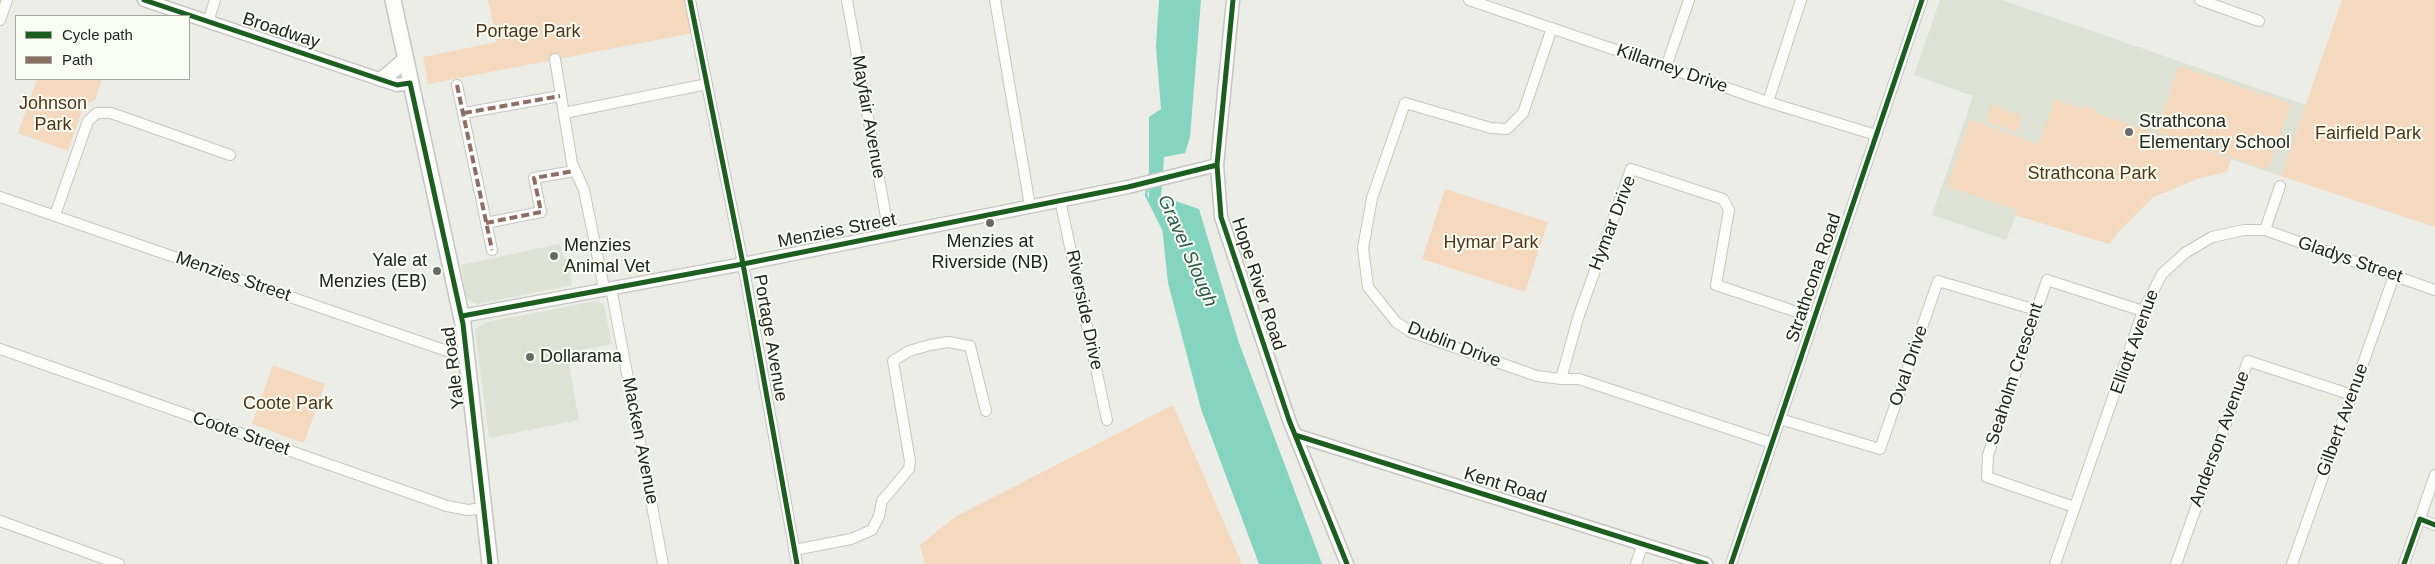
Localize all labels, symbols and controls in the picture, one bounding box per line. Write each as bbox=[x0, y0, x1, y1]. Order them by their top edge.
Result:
street label: Broadway bbox=[240, 8, 322, 54]
legend bbox=[15, 15, 190, 80]
park label: Portage Park bbox=[475, 21, 581, 43]
text: Cycle path bbox=[62, 26, 133, 43]
street label: Killarney Drive bbox=[1614, 40, 1730, 98]
text: Path bbox=[62, 51, 93, 68]
street label: Mayfair Avenue bbox=[847, 54, 889, 180]
park label: Johnson Park bbox=[19, 93, 87, 136]
place label: Strathcona Elementary School bbox=[2139, 111, 2290, 154]
park label: Fairfield Park bbox=[2315, 123, 2421, 145]
marker: Strathcona Elementary School bbox=[2123, 126, 2135, 138]
park label: Strathcona Park bbox=[2027, 163, 2157, 185]
street label: Hymar Drive bbox=[1585, 172, 1641, 274]
water label: Gravel Slough bbox=[1152, 191, 1222, 311]
street label: Menzies Street bbox=[776, 209, 898, 253]
street label: Strathcona Road bbox=[1782, 211, 1846, 345]
street label: Hope River Road bbox=[1226, 215, 1290, 353]
marker: Menzies at Riverside (NB) bbox=[984, 217, 996, 229]
place label: Menzies at Riverside (NB) bbox=[931, 231, 1049, 274]
park label: Hymar Park bbox=[1443, 232, 1539, 254]
street label: Gladys Street bbox=[2295, 232, 2405, 288]
place label: Menzies Animal Vet bbox=[564, 235, 650, 278]
street label: Menzies Street bbox=[173, 247, 293, 307]
street label: Riverside Drive bbox=[1061, 248, 1107, 372]
place label: Yale at Menzies (EB) bbox=[319, 250, 427, 292]
marker: Menzies Animal Vet bbox=[548, 250, 560, 262]
marker: Yale at Menzies (EB) bbox=[431, 265, 443, 277]
street label: Portage Avenue bbox=[748, 273, 792, 403]
street label: Elliott Avenue bbox=[2106, 287, 2164, 397]
street label: Seaholm Crescent bbox=[1982, 300, 2048, 448]
street label: Dublin Drive bbox=[1404, 317, 1504, 373]
street label: Oval Drive bbox=[1885, 323, 1933, 409]
street label: Yale Road bbox=[438, 326, 470, 410]
place label: Dollarama bbox=[540, 346, 622, 368]
marker: Dollarama bbox=[524, 351, 536, 363]
street label: Gilbert Avenue bbox=[2313, 361, 2373, 479]
street label: Anderson Avenue bbox=[2185, 368, 2255, 510]
street label: Macken Avenue bbox=[617, 376, 663, 506]
park label: Coote Park bbox=[243, 393, 333, 415]
street label: Coote Street bbox=[190, 407, 292, 461]
street label: Kent Road bbox=[1461, 463, 1549, 509]

